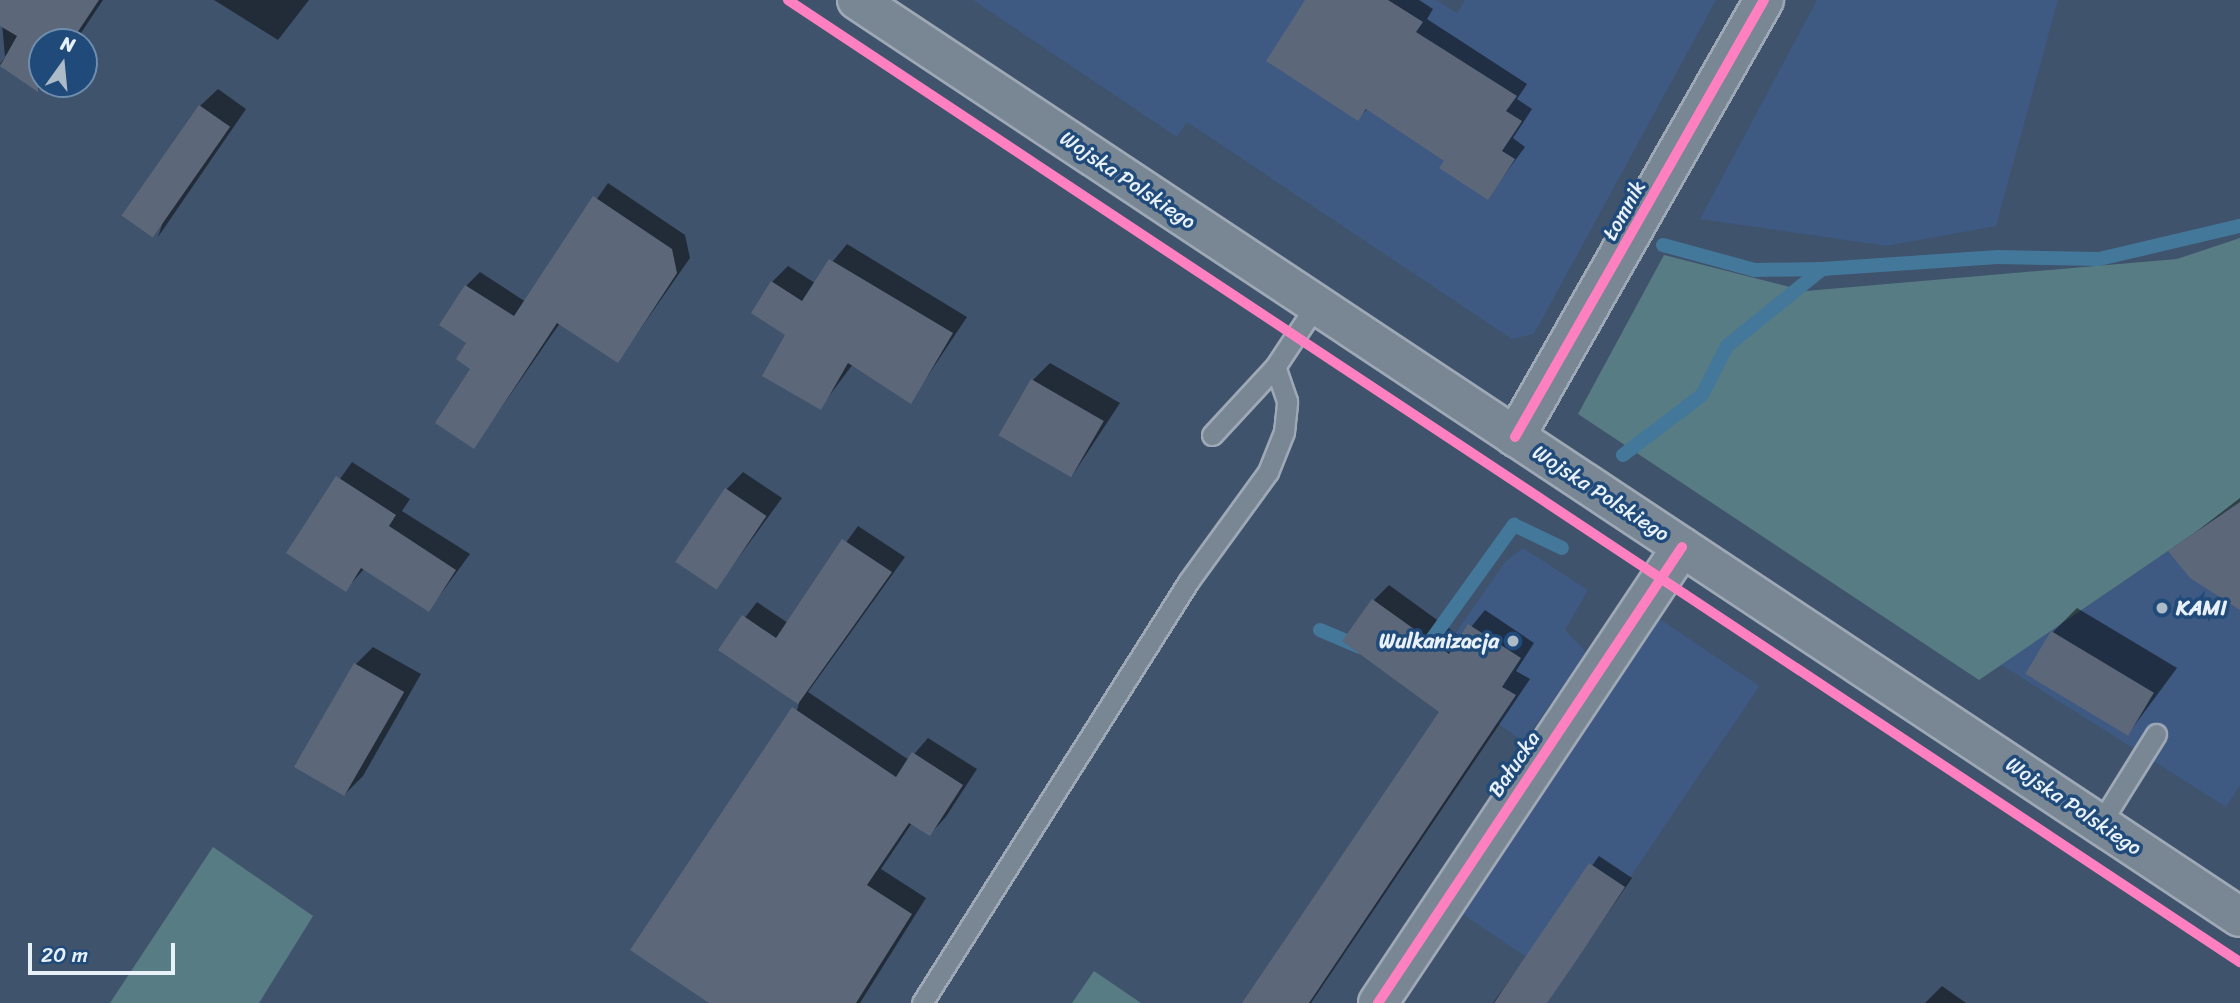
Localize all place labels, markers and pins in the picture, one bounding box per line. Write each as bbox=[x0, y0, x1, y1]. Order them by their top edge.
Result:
place label: KAMI bbox=[2176, 595, 2227, 621]
marker: KAMI bbox=[2154, 600, 2170, 616]
place label: Wulkanizacja bbox=[1379, 628, 1499, 654]
marker: Wulkanizacja bbox=[1505, 633, 1521, 649]

